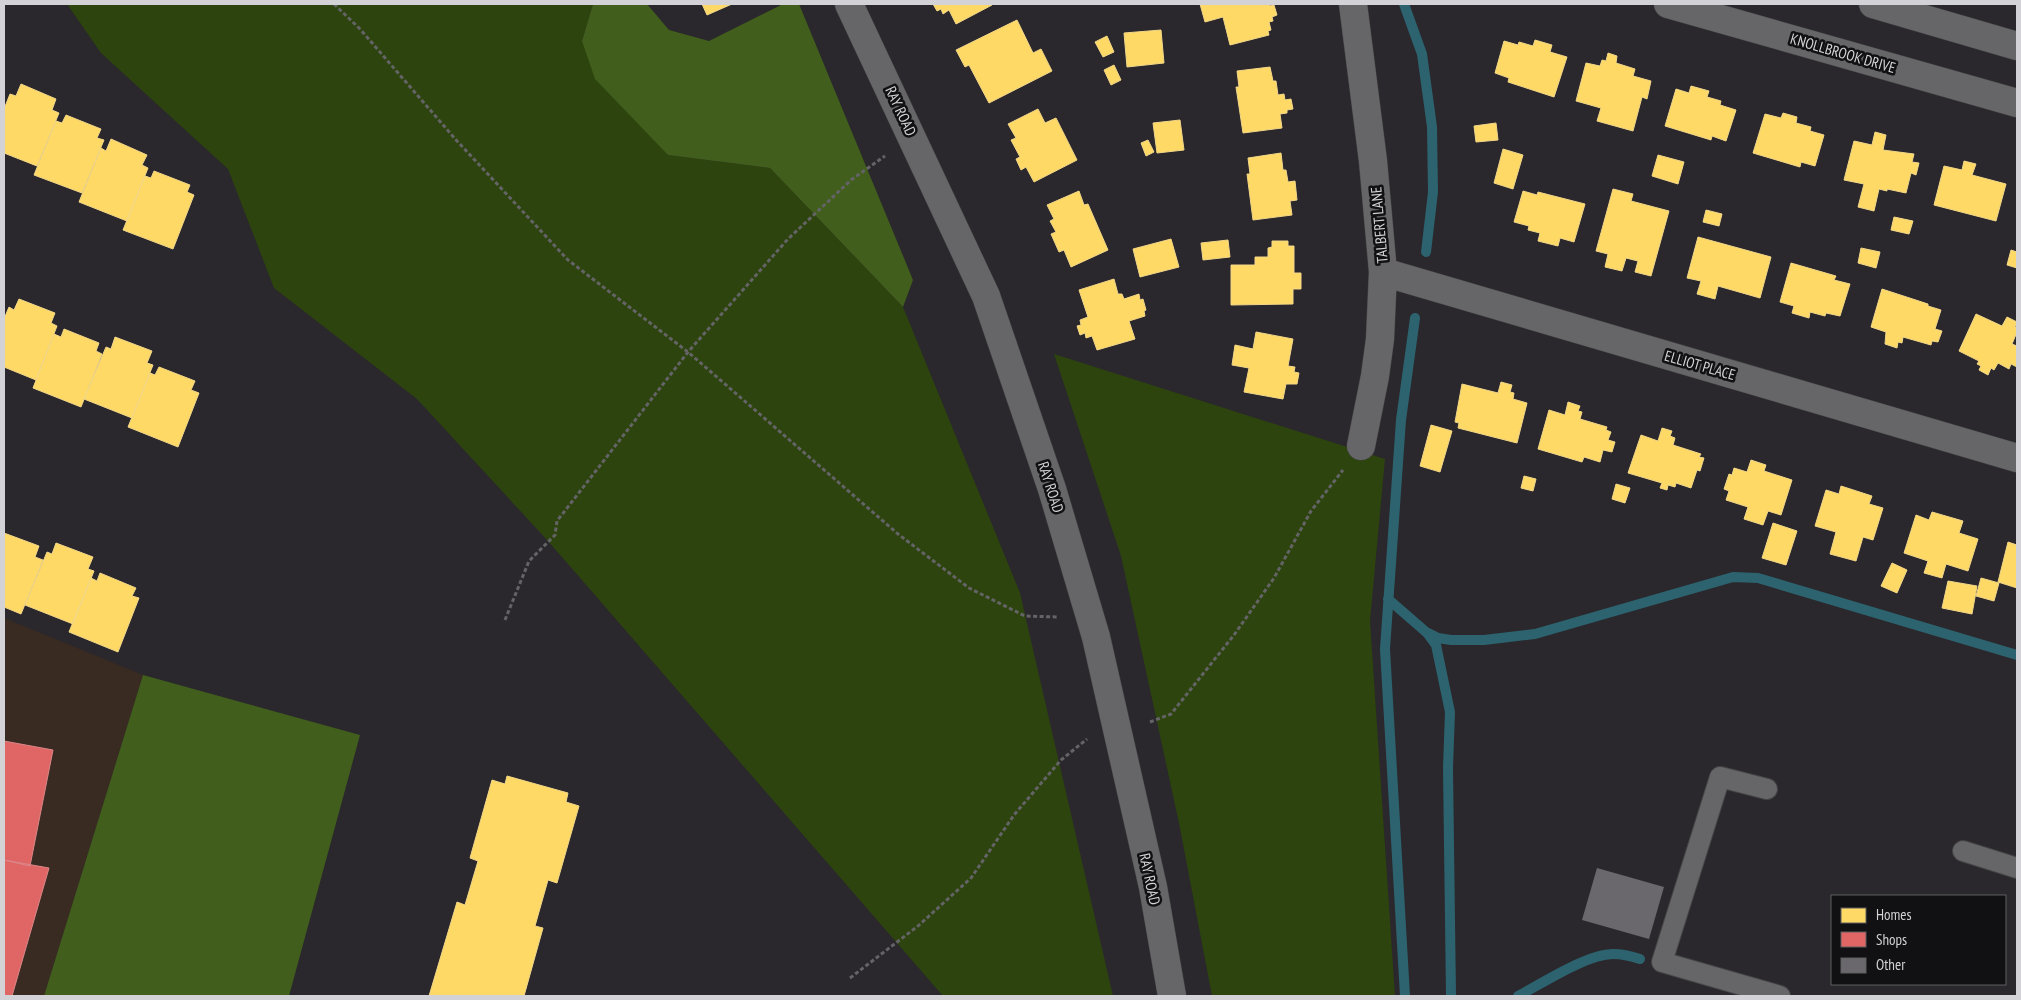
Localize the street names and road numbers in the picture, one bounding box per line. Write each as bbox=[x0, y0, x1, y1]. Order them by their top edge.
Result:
street label: KNOLLBROOK DRIVE bbox=[1788, 29, 1898, 77]
street label: RAY ROAD bbox=[881, 83, 921, 139]
street label: TALBERT LANE bbox=[1366, 186, 1392, 264]
street label: ELLIOT PLACE bbox=[1662, 346, 1738, 384]
street label: RAY ROAD bbox=[1034, 459, 1068, 515]
street label: RAY ROAD bbox=[1135, 851, 1165, 907]

